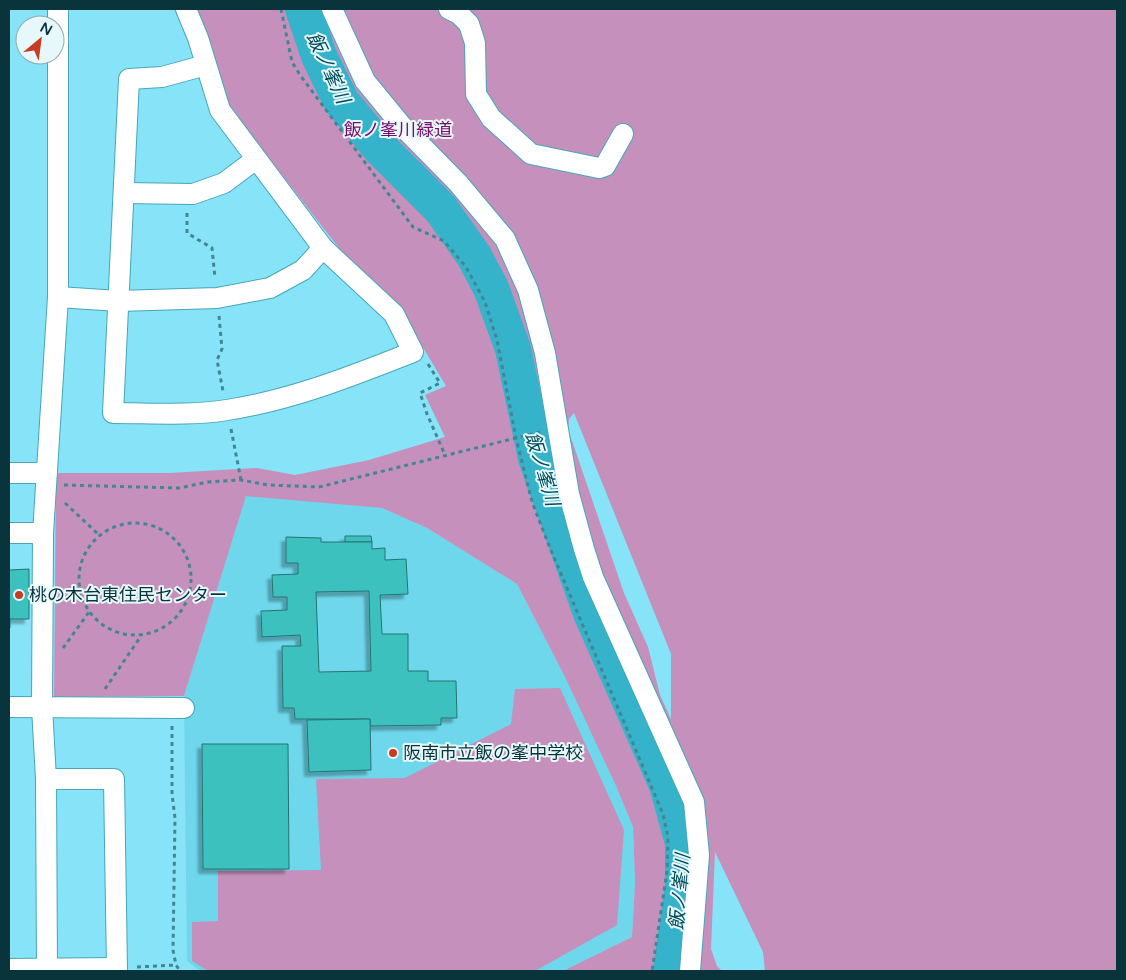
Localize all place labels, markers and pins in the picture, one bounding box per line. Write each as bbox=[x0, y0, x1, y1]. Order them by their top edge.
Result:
place label: 桃の木台東住民センター bbox=[29, 584, 227, 606]
marker: 桃の木台東住民センター bbox=[13, 589, 25, 601]
place label: 阪南市立飯の峯中学校 bbox=[403, 742, 583, 764]
marker: 阪南市立飯の峯中学校 bbox=[387, 747, 399, 759]

